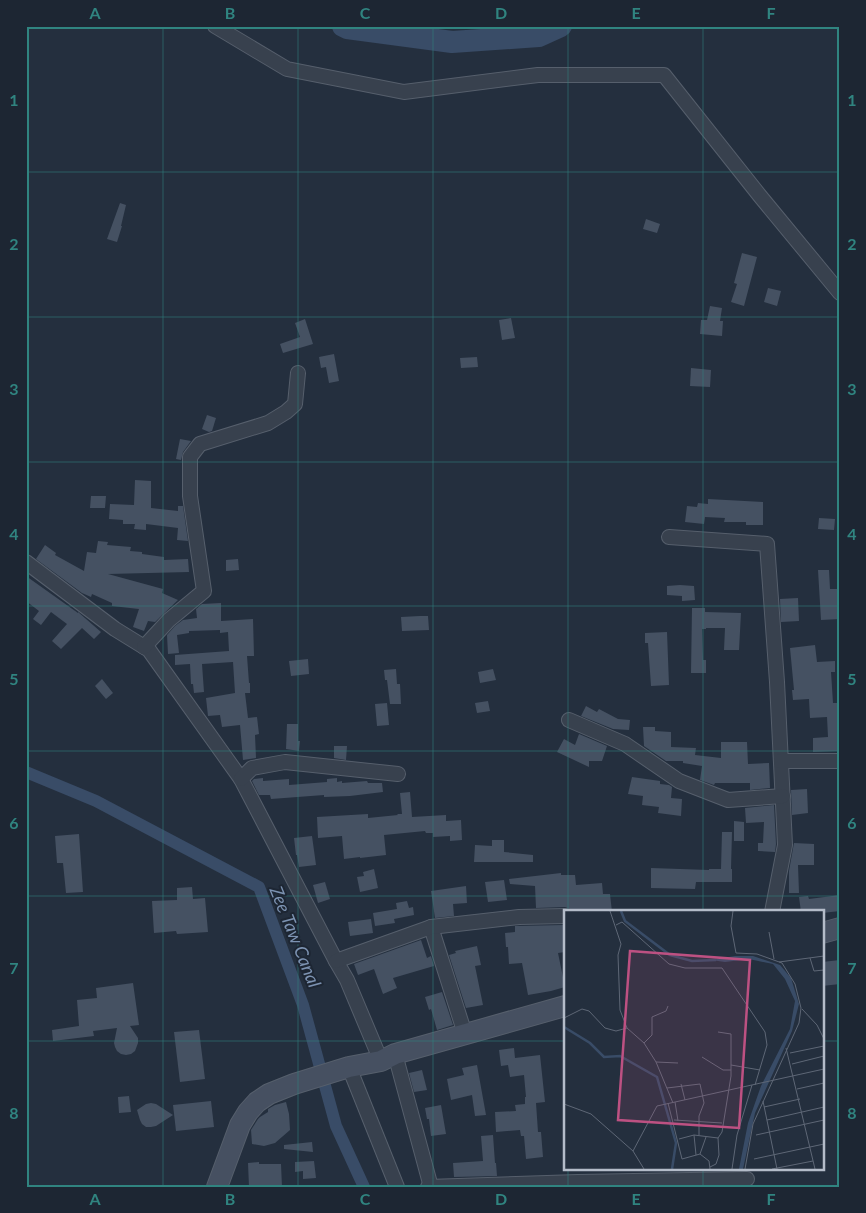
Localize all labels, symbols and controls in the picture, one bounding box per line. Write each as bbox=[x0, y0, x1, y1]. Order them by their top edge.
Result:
text: A bbox=[88, 3, 101, 22]
text: B bbox=[225, 3, 235, 22]
text: C bbox=[360, 3, 371, 22]
text: D bbox=[495, 3, 507, 22]
text: E bbox=[631, 3, 641, 22]
text: F bbox=[766, 3, 776, 22]
text: 1 bbox=[9, 90, 19, 109]
text: 1 bbox=[847, 90, 857, 109]
text: 2 bbox=[9, 234, 19, 253]
text: 2 bbox=[847, 234, 857, 253]
text: 3 bbox=[9, 379, 19, 398]
text: 3 bbox=[847, 379, 857, 398]
text: 4 bbox=[9, 524, 19, 543]
text: 4 bbox=[847, 524, 857, 543]
text: 5 bbox=[9, 669, 19, 688]
text: 5 bbox=[847, 669, 857, 688]
text: 6 bbox=[9, 813, 19, 832]
text: 6 bbox=[847, 813, 857, 832]
water label: Zee Taw Canal bbox=[265, 882, 326, 991]
inset map bbox=[564, 910, 824, 1170]
text: 7 bbox=[9, 958, 19, 977]
text: 7 bbox=[847, 958, 857, 977]
text: 8 bbox=[9, 1103, 19, 1122]
text: 8 bbox=[847, 1103, 857, 1122]
text: A bbox=[88, 1189, 101, 1208]
text: B bbox=[225, 1189, 235, 1208]
text: C bbox=[360, 1189, 371, 1208]
text: D bbox=[495, 1189, 507, 1208]
text: E bbox=[631, 1189, 641, 1208]
text: F bbox=[766, 1189, 776, 1208]

